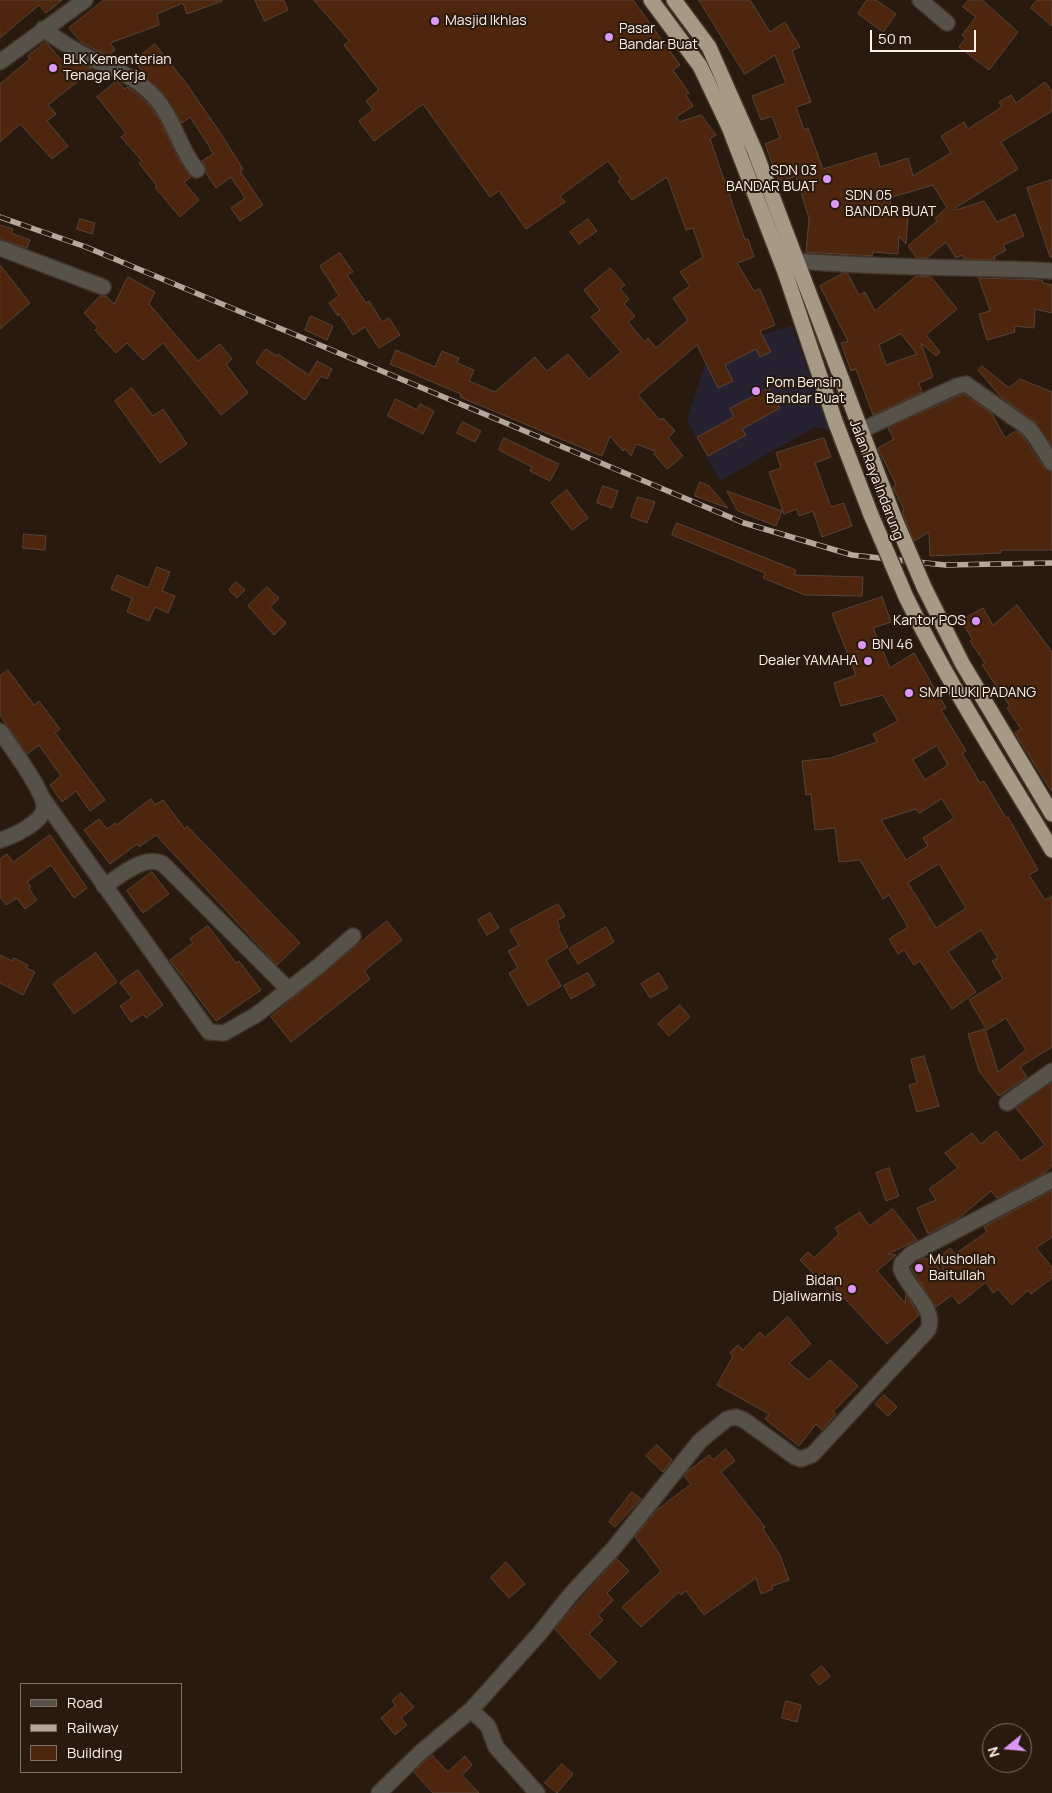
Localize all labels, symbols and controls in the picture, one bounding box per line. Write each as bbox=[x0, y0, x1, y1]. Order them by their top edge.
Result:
place label: Masjid Ikhlas bbox=[445, 13, 527, 29]
marker: Masjid Ikhlas bbox=[429, 15, 441, 27]
scale bar bbox=[872, 20, 978, 52]
place label: Pasar Bandar Buat bbox=[619, 21, 698, 54]
text: 50 m bbox=[878, 28, 912, 49]
marker: Pasar Bandar Buat bbox=[603, 31, 615, 43]
place label: BLK Kementerian Tenaga Kerja bbox=[63, 52, 172, 84]
marker: BLK Kementerian Tenaga Kerja bbox=[47, 62, 59, 74]
place label: SDN 03 BANDAR BUAT bbox=[726, 163, 817, 196]
marker: SDN 03 BANDAR BUAT bbox=[821, 173, 833, 185]
place label: SDN 05 BANDAR BUAT bbox=[845, 188, 936, 220]
marker: SDN 05 BANDAR BUAT bbox=[829, 198, 841, 210]
place label: Pom Bensin Bandar Buat bbox=[766, 375, 845, 408]
marker: Pom Bensin Bandar Buat bbox=[750, 385, 762, 397]
street label: Jalan Raya Indarung bbox=[845, 417, 907, 543]
place label: Kantor POS bbox=[893, 613, 966, 629]
marker: Kantor POS bbox=[970, 615, 982, 627]
place label: BNI 46 bbox=[872, 637, 913, 653]
marker: BNI 46 bbox=[856, 639, 868, 651]
place label: Dealer YAMAHA bbox=[759, 653, 858, 669]
marker: Dealer YAMAHA bbox=[862, 655, 874, 667]
place label: SMP LUKI PADANG bbox=[919, 685, 1036, 701]
marker: SMP LUKI PADANG bbox=[903, 687, 915, 699]
place label: Mushollah Baitullah bbox=[929, 1252, 996, 1284]
marker: Mushollah Baitullah bbox=[913, 1262, 925, 1274]
place label: Bidan Djaliwarnis bbox=[773, 1273, 842, 1305]
marker: Bidan Djaliwarnis bbox=[846, 1283, 858, 1295]
legend bbox=[20, 1683, 182, 1773]
text: Road bbox=[67, 1692, 103, 1713]
text: Railway bbox=[67, 1717, 119, 1738]
north arrow bbox=[982, 1723, 1032, 1773]
text: Building bbox=[67, 1742, 122, 1763]
text: N bbox=[983, 1745, 1004, 1760]

